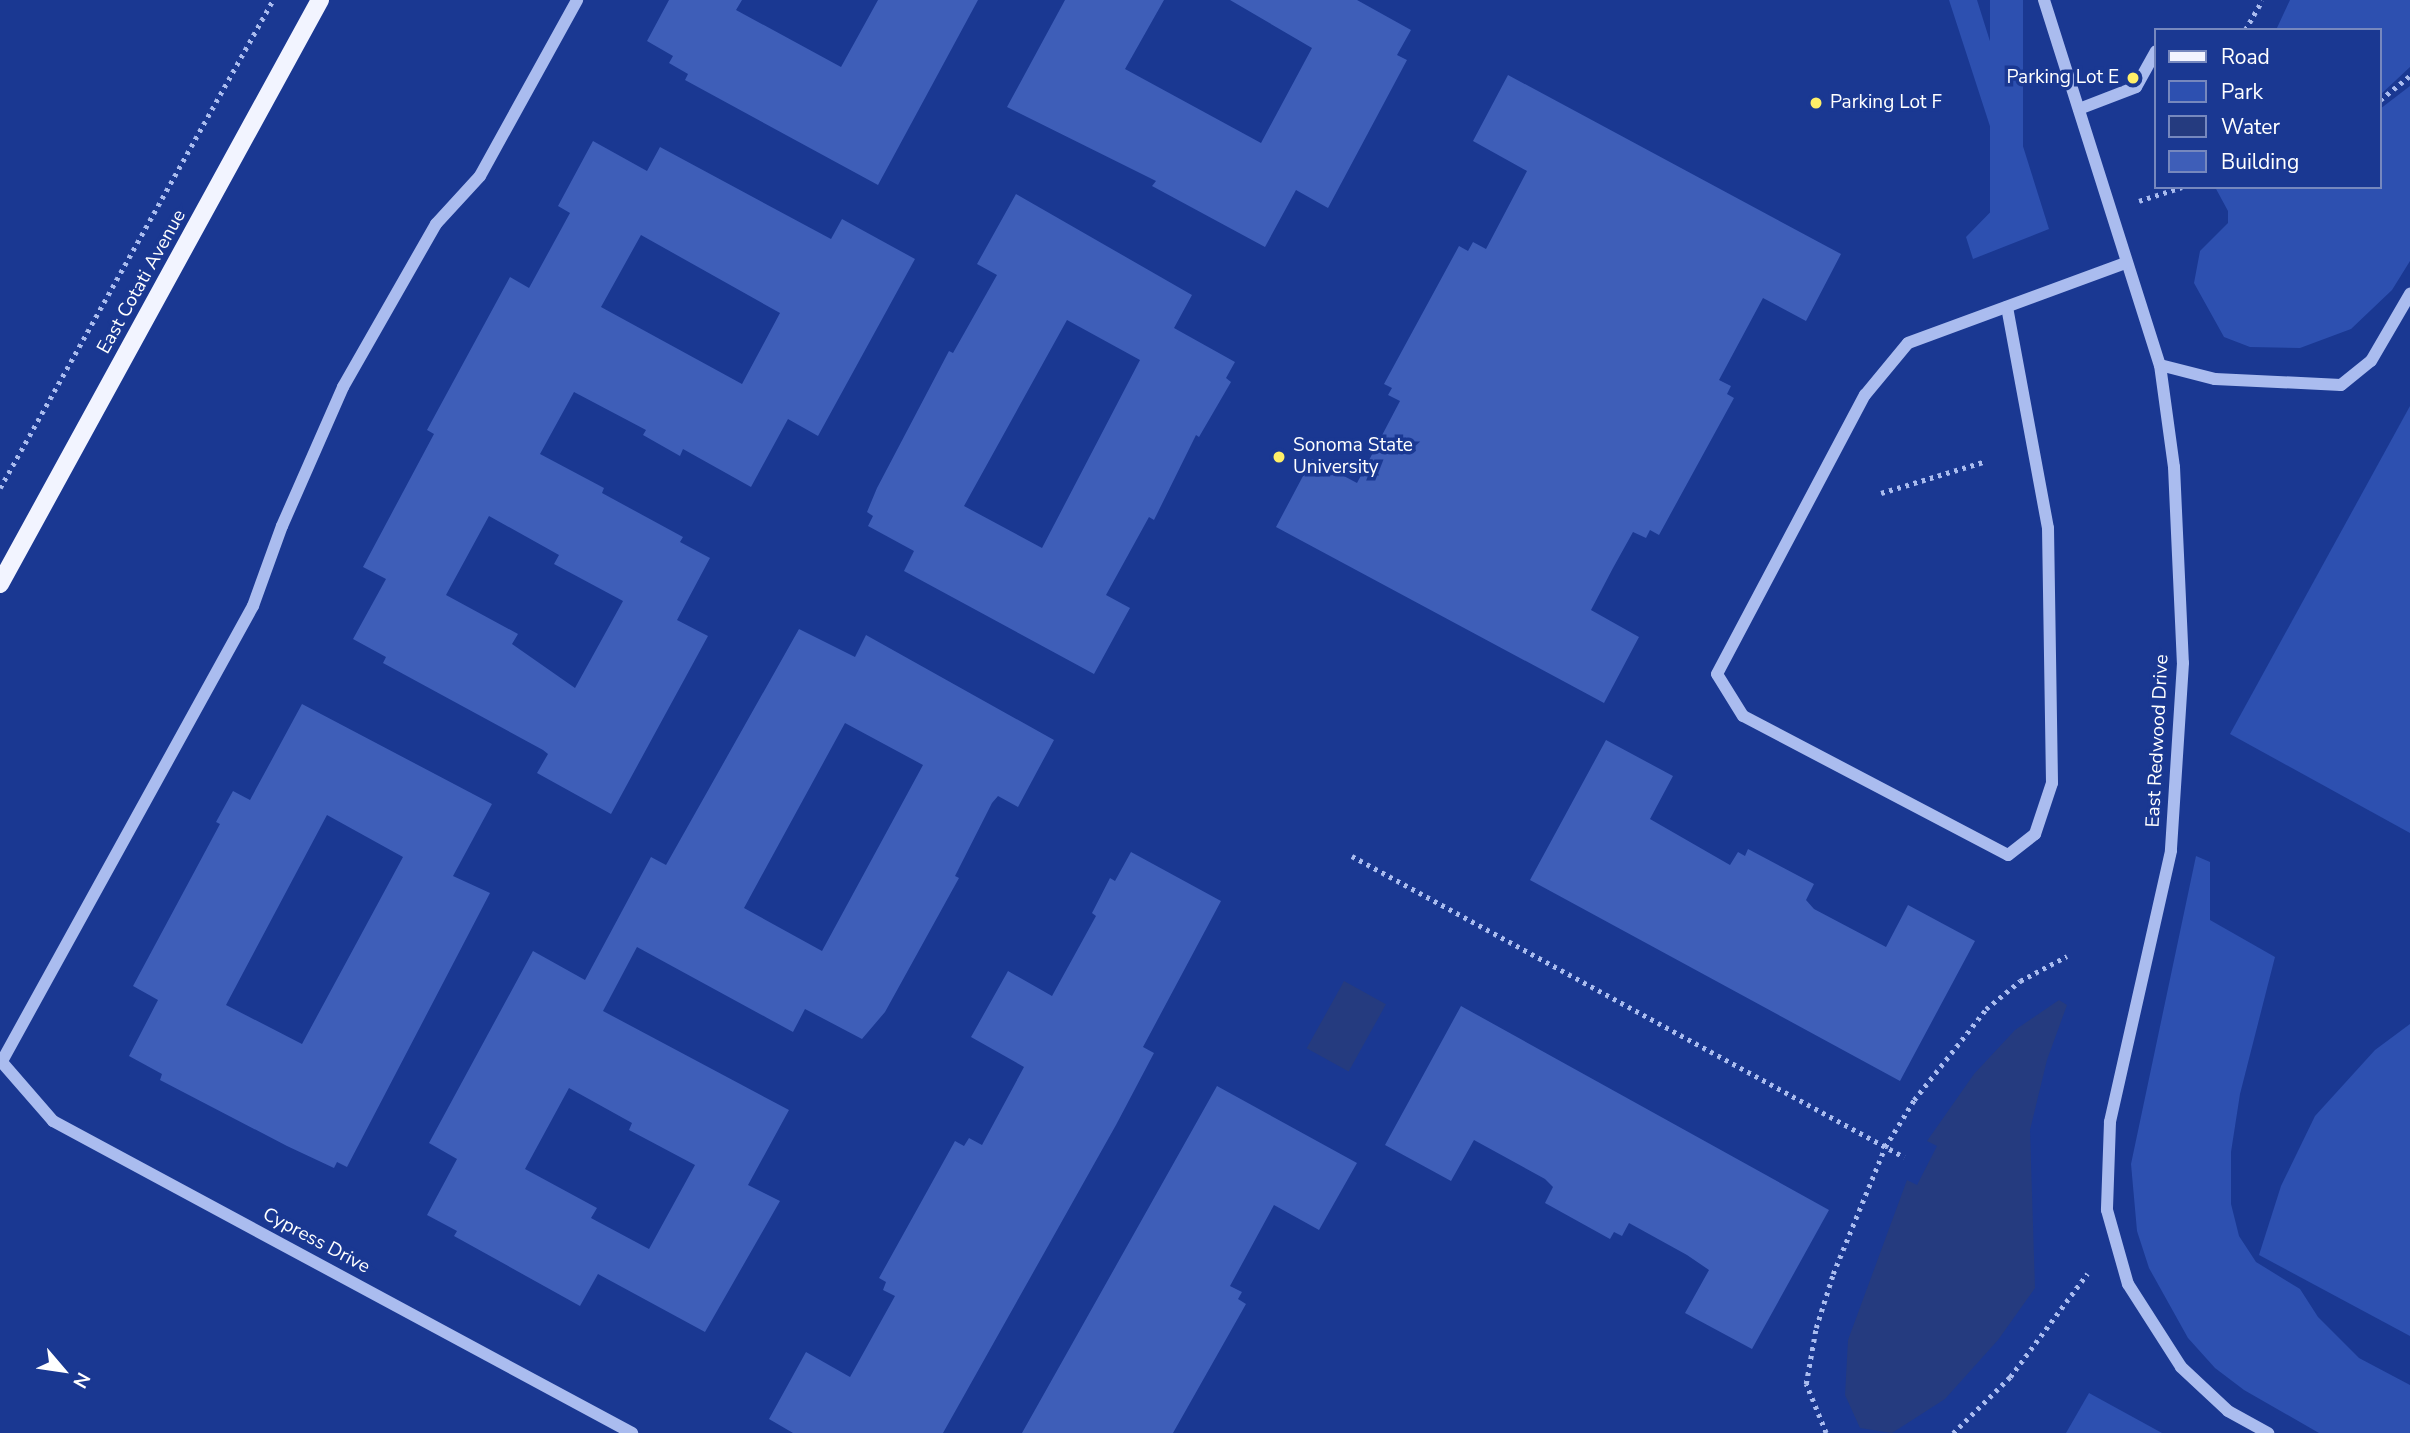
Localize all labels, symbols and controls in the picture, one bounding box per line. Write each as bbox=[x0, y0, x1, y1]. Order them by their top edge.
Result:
legend bbox=[2154, 28, 2382, 189]
text: Road bbox=[2221, 43, 2270, 71]
place label: Parking Lot E bbox=[2007, 67, 2119, 89]
marker: Parking Lot E bbox=[2125, 70, 2141, 86]
text: Park bbox=[2221, 78, 2263, 106]
place label: Parking Lot F bbox=[1830, 92, 1942, 114]
marker: Parking Lot F bbox=[1808, 95, 1824, 111]
text: Water bbox=[2221, 113, 2280, 141]
text: Building bbox=[2221, 148, 2299, 176]
street label: East Cotati Avenue bbox=[93, 206, 191, 358]
place label: Sonoma State University bbox=[1293, 435, 1413, 479]
marker: Sonoma State University bbox=[1271, 449, 1287, 465]
street label: East Redwood Drive bbox=[2142, 654, 2174, 828]
street label: Cypress Drive bbox=[258, 1203, 374, 1279]
north arrow bbox=[28, 1335, 98, 1405]
text: N bbox=[67, 1368, 96, 1393]

